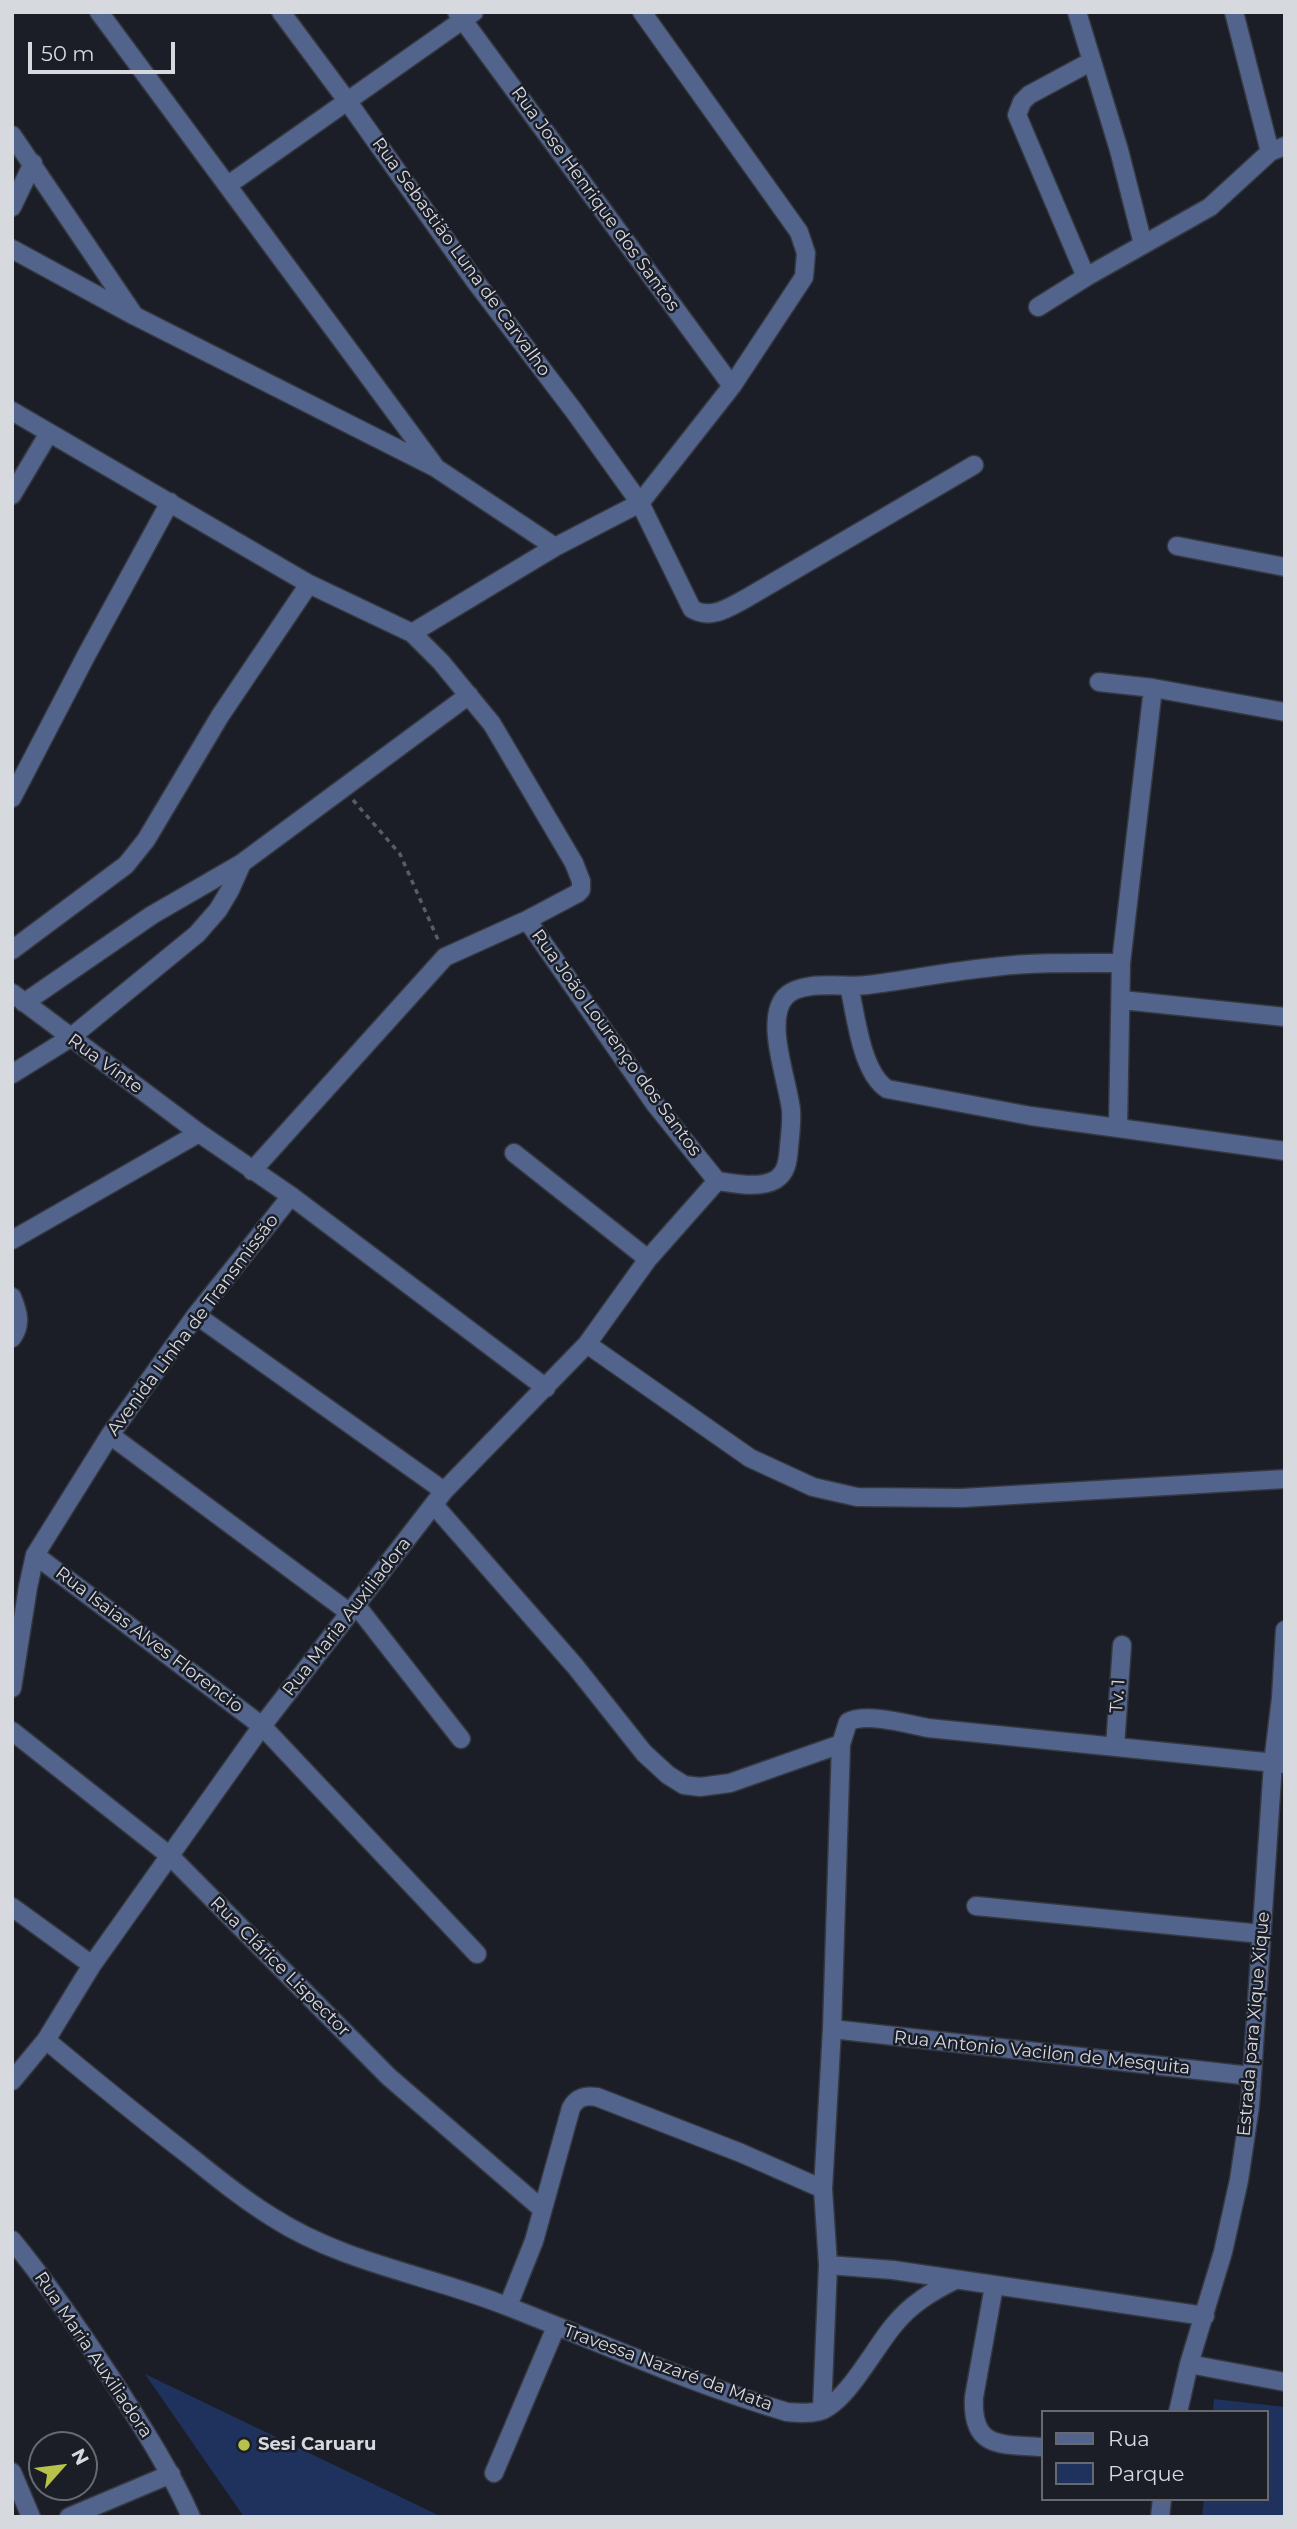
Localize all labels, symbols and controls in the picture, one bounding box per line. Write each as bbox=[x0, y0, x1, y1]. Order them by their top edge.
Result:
scale bar bbox=[32, 28, 178, 72]
text: 50 m bbox=[41, 41, 95, 66]
street label: Rua Jose Henrique dos Santos bbox=[506, 82, 684, 316]
street label: Rua Sebastião Luna de Carvalho bbox=[367, 134, 555, 380]
street label: Rua João Lourenço dos Santos bbox=[526, 925, 706, 1161]
street label: Rua Vinte bbox=[63, 1030, 147, 1098]
street label: Avenida Linha de Transmissão bbox=[103, 1210, 283, 1440]
street label: Rua Maria Auxiliadora bbox=[278, 1533, 416, 1701]
street label: Rua Isaias Alves Florencio bbox=[51, 1562, 247, 1718]
street label: Tv. 1 bbox=[1106, 1678, 1130, 1714]
street label: Rua Clárice Lispector bbox=[205, 1892, 355, 2042]
street label: Estrada para Xique Xique bbox=[1233, 1911, 1275, 2137]
street label: Rua Antonio Vacilon de Mesquita bbox=[893, 2027, 1191, 2079]
street label: Rua Maria Auxiliadora bbox=[29, 2268, 157, 2442]
street label: Travessa Nazaré da Mata bbox=[561, 2320, 775, 2416]
legend bbox=[1042, 2410, 1269, 2501]
text: Rua bbox=[1108, 2426, 1150, 2451]
north arrow bbox=[28, 2431, 98, 2501]
place label: Sesi Caruaru bbox=[258, 2434, 376, 2456]
marker: Sesi Caruaru bbox=[236, 2437, 252, 2453]
text: N bbox=[66, 2445, 94, 2469]
text: Parque bbox=[1108, 2461, 1184, 2486]

